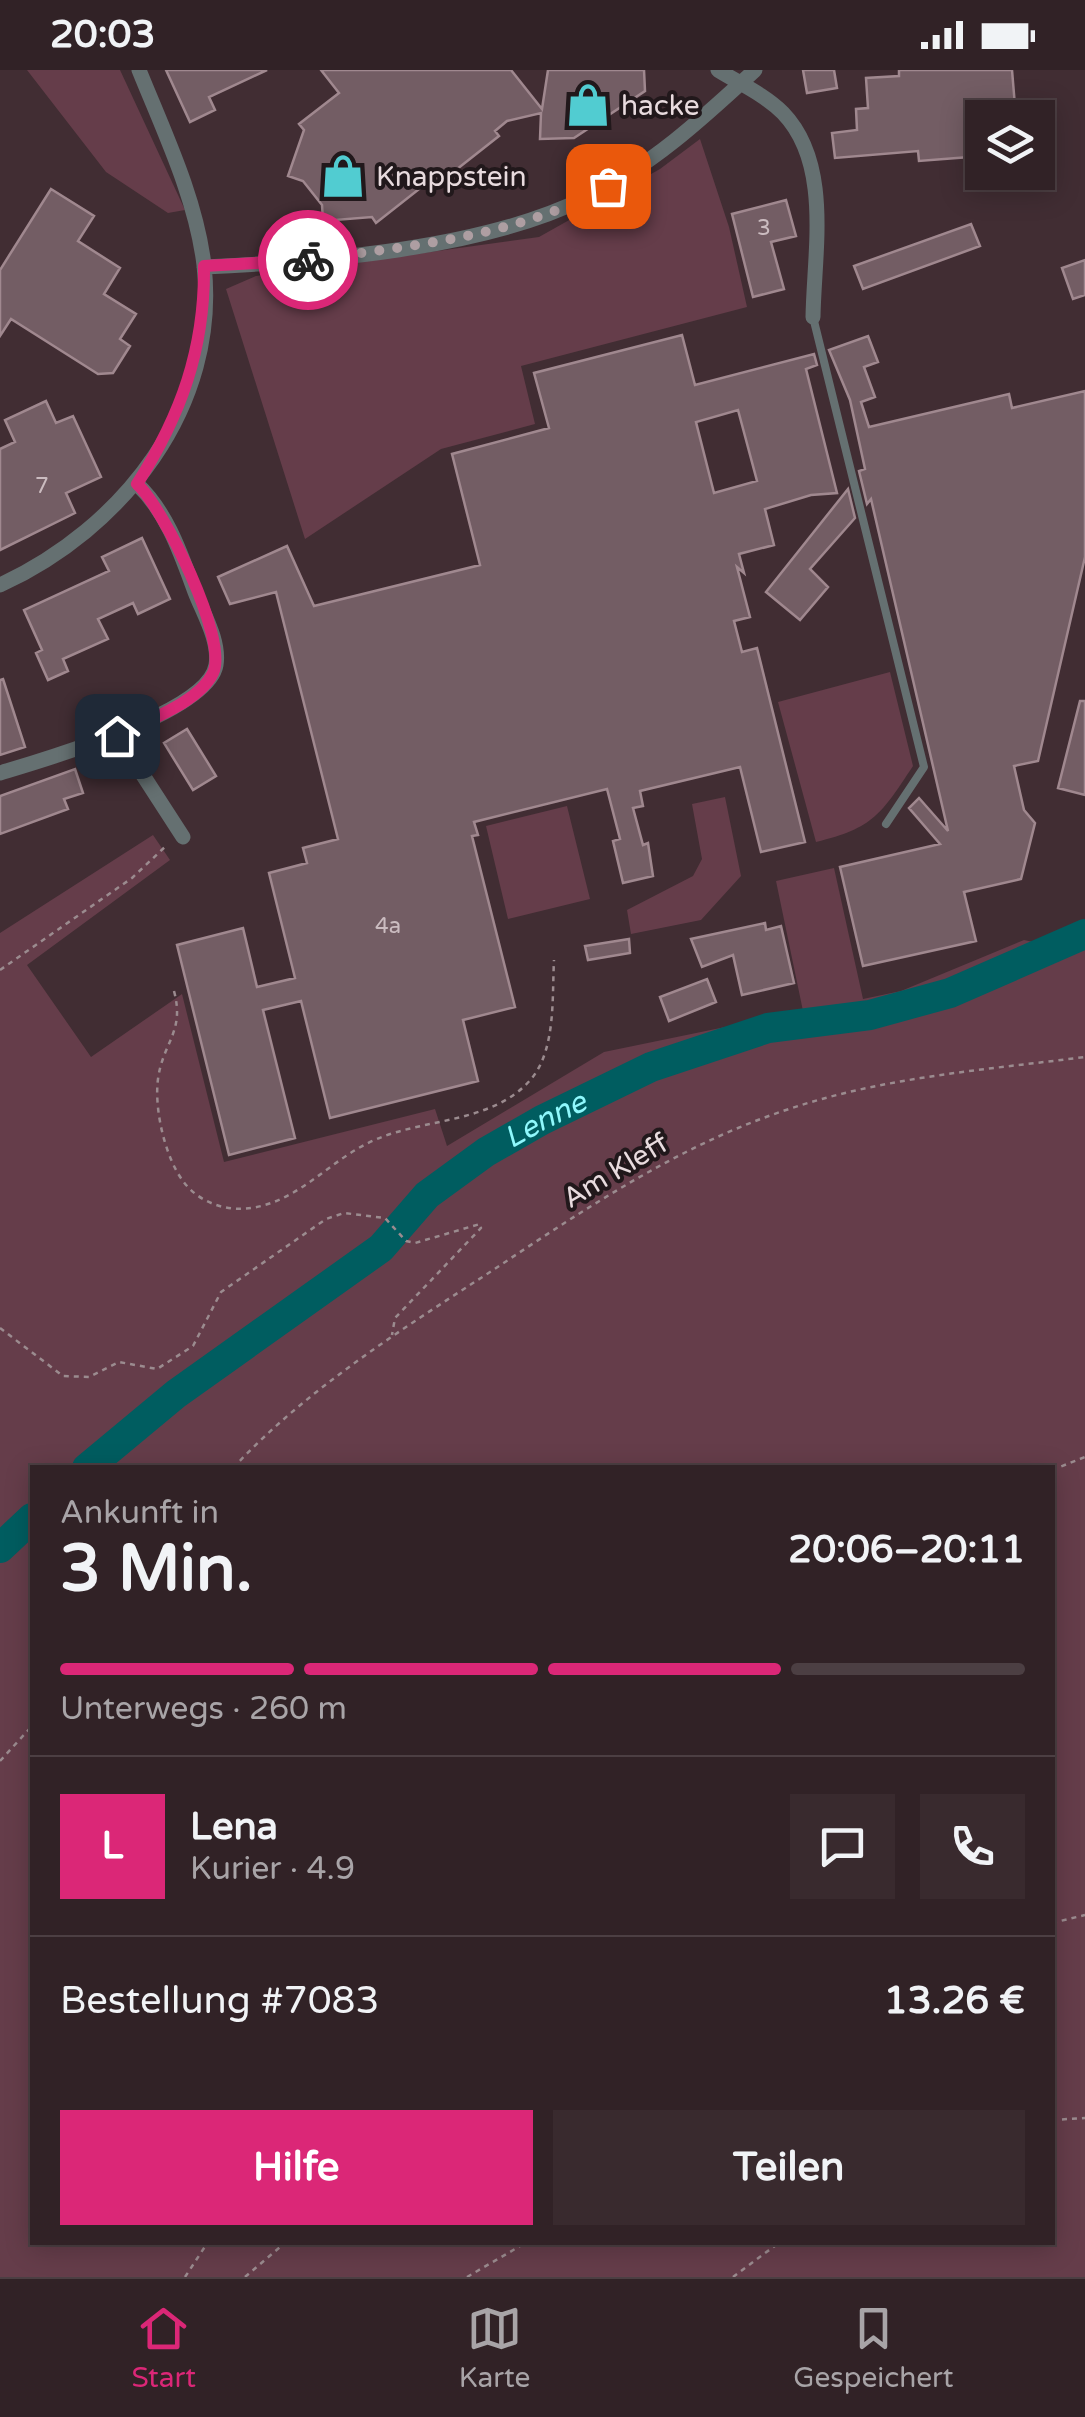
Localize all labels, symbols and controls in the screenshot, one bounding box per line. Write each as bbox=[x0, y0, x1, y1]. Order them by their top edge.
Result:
text: 20:03 bbox=[50, 12, 155, 58]
shop icon: hacke bbox=[564, 81, 612, 129]
place label: hacke bbox=[621, 89, 700, 123]
map controls bbox=[965, 100, 1055, 190]
button: layers bbox=[965, 100, 1055, 190]
pin bbox=[566, 144, 651, 229]
shop icon: Knappstein bbox=[319, 152, 367, 200]
icon: bag bbox=[581, 159, 636, 214]
place label: Knappstein bbox=[376, 160, 527, 194]
courier bbox=[258, 210, 358, 310]
house number: 3 bbox=[757, 215, 771, 241]
icon: bike bbox=[281, 233, 336, 288]
house number: 7 bbox=[35, 473, 49, 499]
pin bbox=[75, 694, 160, 779]
icon: home bbox=[90, 709, 145, 764]
house number: 4a bbox=[375, 913, 401, 939]
water label: Lenne bbox=[497, 1082, 594, 1157]
street label: Am Kleff bbox=[557, 1126, 675, 1216]
text: Ankunft in bbox=[60, 1494, 219, 1532]
text: 20:06–20:11 bbox=[788, 1527, 1025, 1573]
text: 3 Min. bbox=[60, 1530, 253, 1609]
text: Unterwegs · 260 m bbox=[60, 1690, 347, 1728]
button: chat bbox=[790, 1794, 895, 1899]
button: phone bbox=[920, 1794, 1025, 1899]
text: Lena bbox=[190, 1804, 278, 1850]
text: L bbox=[102, 1823, 123, 1869]
text: Kurier · 4.9 bbox=[190, 1850, 355, 1888]
text: Bestellung #7083 bbox=[60, 1978, 379, 2024]
text: 13.26 € bbox=[884, 1978, 1025, 2024]
button: Hilfe bbox=[60, 2110, 533, 2225]
button: Teilen bbox=[553, 2110, 1025, 2225]
tab: Start bbox=[131, 2301, 196, 2395]
tab: Karte bbox=[459, 2301, 530, 2395]
tab: Gespeichert bbox=[793, 2301, 954, 2395]

